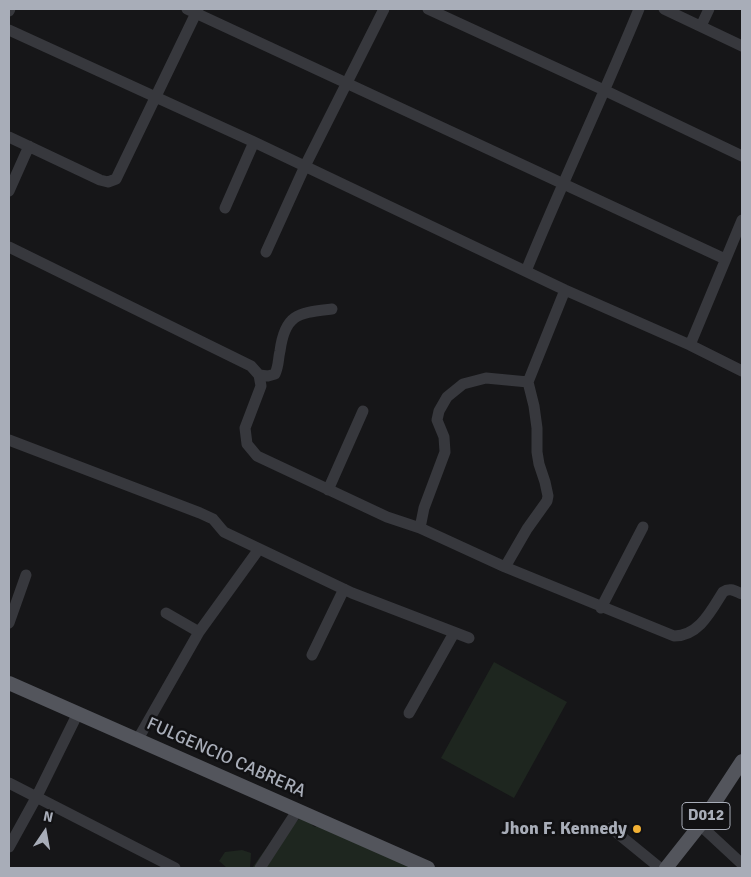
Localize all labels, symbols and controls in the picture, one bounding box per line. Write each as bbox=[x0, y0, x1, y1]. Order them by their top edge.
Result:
street label: FULGENCIO CABRERA bbox=[143, 713, 309, 803]
road number: D012 bbox=[682, 802, 730, 829]
north arrow bbox=[20, 807, 70, 857]
text: N bbox=[42, 808, 55, 826]
place label: Jhon F. Kennedy bbox=[501, 818, 627, 840]
marker: Jhon F. Kennedy bbox=[631, 823, 643, 835]

